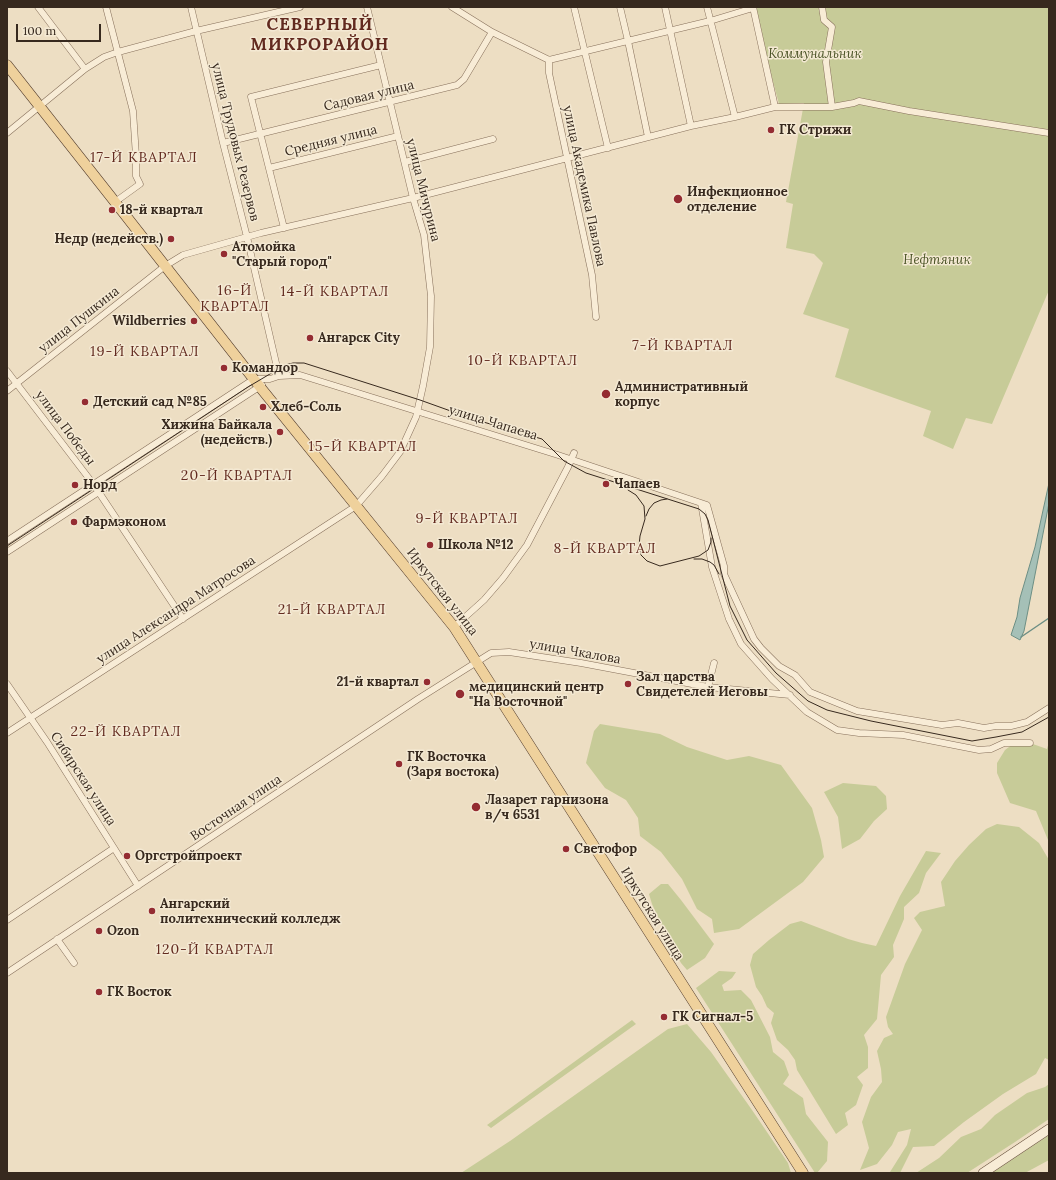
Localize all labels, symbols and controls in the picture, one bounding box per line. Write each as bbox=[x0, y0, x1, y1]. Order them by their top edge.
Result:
district label: СЕВЕРНЫЙ МИКРОРАЙОН bbox=[251, 15, 389, 55]
scale bar bbox=[18, 16, 103, 42]
text: 100 m bbox=[23, 23, 56, 38]
park label: Коммунальник bbox=[768, 46, 862, 62]
street label: улица Трудовых Резервов bbox=[208, 61, 262, 223]
street label: Садовая улица bbox=[322, 77, 416, 115]
street label: улица Академика Павлова bbox=[559, 104, 609, 268]
street label: Средняя улица bbox=[283, 122, 379, 160]
place label: ГК Стрижи bbox=[779, 122, 851, 138]
marker: ГК Стрижи bbox=[766, 125, 776, 135]
street label: улица Мичурина bbox=[403, 137, 443, 243]
district label: 17-Й КВАРТАЛ bbox=[90, 150, 198, 166]
place label: Инфекционное отделение bbox=[687, 184, 788, 215]
marker: Инфекционное отделение bbox=[672, 193, 684, 205]
place label: 18-й квартал bbox=[120, 202, 203, 218]
marker: 18-й квартал bbox=[107, 205, 117, 215]
place label: Недр (недейств.) bbox=[55, 231, 163, 247]
marker: Недр (недейств.) bbox=[166, 234, 176, 244]
place label: Атомойка "Старый город" bbox=[232, 239, 332, 270]
marker: Атомойка "Старый город" bbox=[219, 249, 229, 259]
park label: Нефтяник bbox=[903, 252, 971, 268]
district label: 16-Й КВАРТАЛ bbox=[200, 283, 270, 316]
street label: улица Пушкина bbox=[36, 284, 122, 356]
district label: 14-Й КВАРТАЛ bbox=[281, 284, 389, 300]
place label: Wildberries bbox=[113, 313, 186, 329]
marker: Wildberries bbox=[189, 316, 199, 326]
place label: Ангарск City bbox=[318, 330, 400, 346]
marker: Ангарск City bbox=[305, 333, 315, 343]
district label: 7-Й КВАРТАЛ bbox=[632, 338, 734, 354]
district label: 19-Й КВАРТАЛ bbox=[90, 344, 200, 360]
district label: 10-Й КВАРТАЛ bbox=[468, 353, 578, 369]
place label: Командор bbox=[232, 360, 298, 376]
marker: Командор bbox=[219, 363, 229, 373]
place label: Административный корпус bbox=[615, 379, 748, 410]
street label: улица Победы bbox=[32, 388, 98, 468]
marker: Административный корпус bbox=[600, 388, 612, 400]
place label: Детский сад №85 bbox=[93, 394, 207, 410]
marker: Детский сад №85 bbox=[80, 397, 90, 407]
place label: Хлеб-Соль bbox=[271, 399, 342, 415]
marker: Хлеб-Соль bbox=[258, 402, 268, 412]
street label: улица Чапаева bbox=[447, 402, 539, 444]
place label: Хижина Байкала (недейств.) bbox=[161, 417, 272, 448]
marker: Хижина Байкала (недейств.) bbox=[275, 427, 285, 437]
district label: 15-Й КВАРТАЛ bbox=[309, 439, 417, 455]
district label: 20-Й КВАРТАЛ bbox=[181, 468, 293, 484]
place label: Чапаев bbox=[614, 476, 660, 492]
place label: Норд bbox=[83, 477, 117, 493]
marker: Чапаев bbox=[601, 479, 611, 489]
marker: Норд bbox=[70, 480, 80, 490]
district label: 9-Й КВАРТАЛ bbox=[415, 511, 519, 527]
place label: Фармэконом bbox=[82, 514, 166, 530]
marker: Фармэконом bbox=[69, 517, 79, 527]
place label: Школа №12 bbox=[438, 537, 513, 553]
marker: Школа №12 bbox=[425, 540, 435, 550]
district label: 8-Й КВАРТАЛ bbox=[554, 541, 656, 557]
street label: Иркутская улица bbox=[403, 545, 481, 639]
street label: улица Александра Матросова bbox=[94, 553, 258, 667]
district label: 21-Й КВАРТАЛ bbox=[278, 602, 386, 618]
street label: улица Чкалова bbox=[528, 636, 622, 668]
place label: Зал царства Свидетелей Иеговы bbox=[636, 669, 768, 700]
place label: 21-й квартал bbox=[336, 674, 419, 690]
marker: 21-й квартал bbox=[422, 677, 432, 687]
place label: медицинский центр "На Восточной" bbox=[469, 679, 604, 710]
marker: Зал царства Свидетелей Иеговы bbox=[623, 679, 633, 689]
marker: медицинский центр "На Восточной" bbox=[454, 688, 466, 700]
district label: 22-Й КВАРТАЛ bbox=[71, 724, 181, 740]
street label: Сибирская улица bbox=[47, 729, 119, 829]
place label: ГК Восточка (Заря востока) bbox=[407, 749, 499, 780]
marker: ГК Восточка (Заря востока) bbox=[394, 759, 404, 769]
street label: Восточная улица bbox=[187, 772, 285, 844]
place label: Лазарет гарнизона в/ч 6531 bbox=[485, 792, 609, 823]
marker: Лазарет гарнизона в/ч 6531 bbox=[470, 801, 482, 813]
place label: Светофор bbox=[574, 841, 637, 857]
marker: Светофор bbox=[561, 844, 571, 854]
place label: Оргстройпроект bbox=[135, 848, 242, 864]
marker: Оргстройпроект bbox=[122, 851, 132, 861]
street label: Иркутская улица bbox=[617, 865, 687, 963]
place label: Ангарский политехнический колледж bbox=[160, 896, 341, 927]
marker: Ангарский политехнический колледж bbox=[147, 906, 157, 916]
place label: Ozon bbox=[107, 923, 139, 939]
marker: Ozon bbox=[94, 926, 104, 936]
district label: 120-Й КВАРТАЛ bbox=[156, 942, 274, 958]
place label: ГК Восток bbox=[107, 984, 172, 1000]
marker: ГК Восток bbox=[94, 987, 104, 997]
place label: ГК Сигнал-5 bbox=[672, 1009, 753, 1025]
marker: ГК Сигнал-5 bbox=[659, 1012, 669, 1022]

